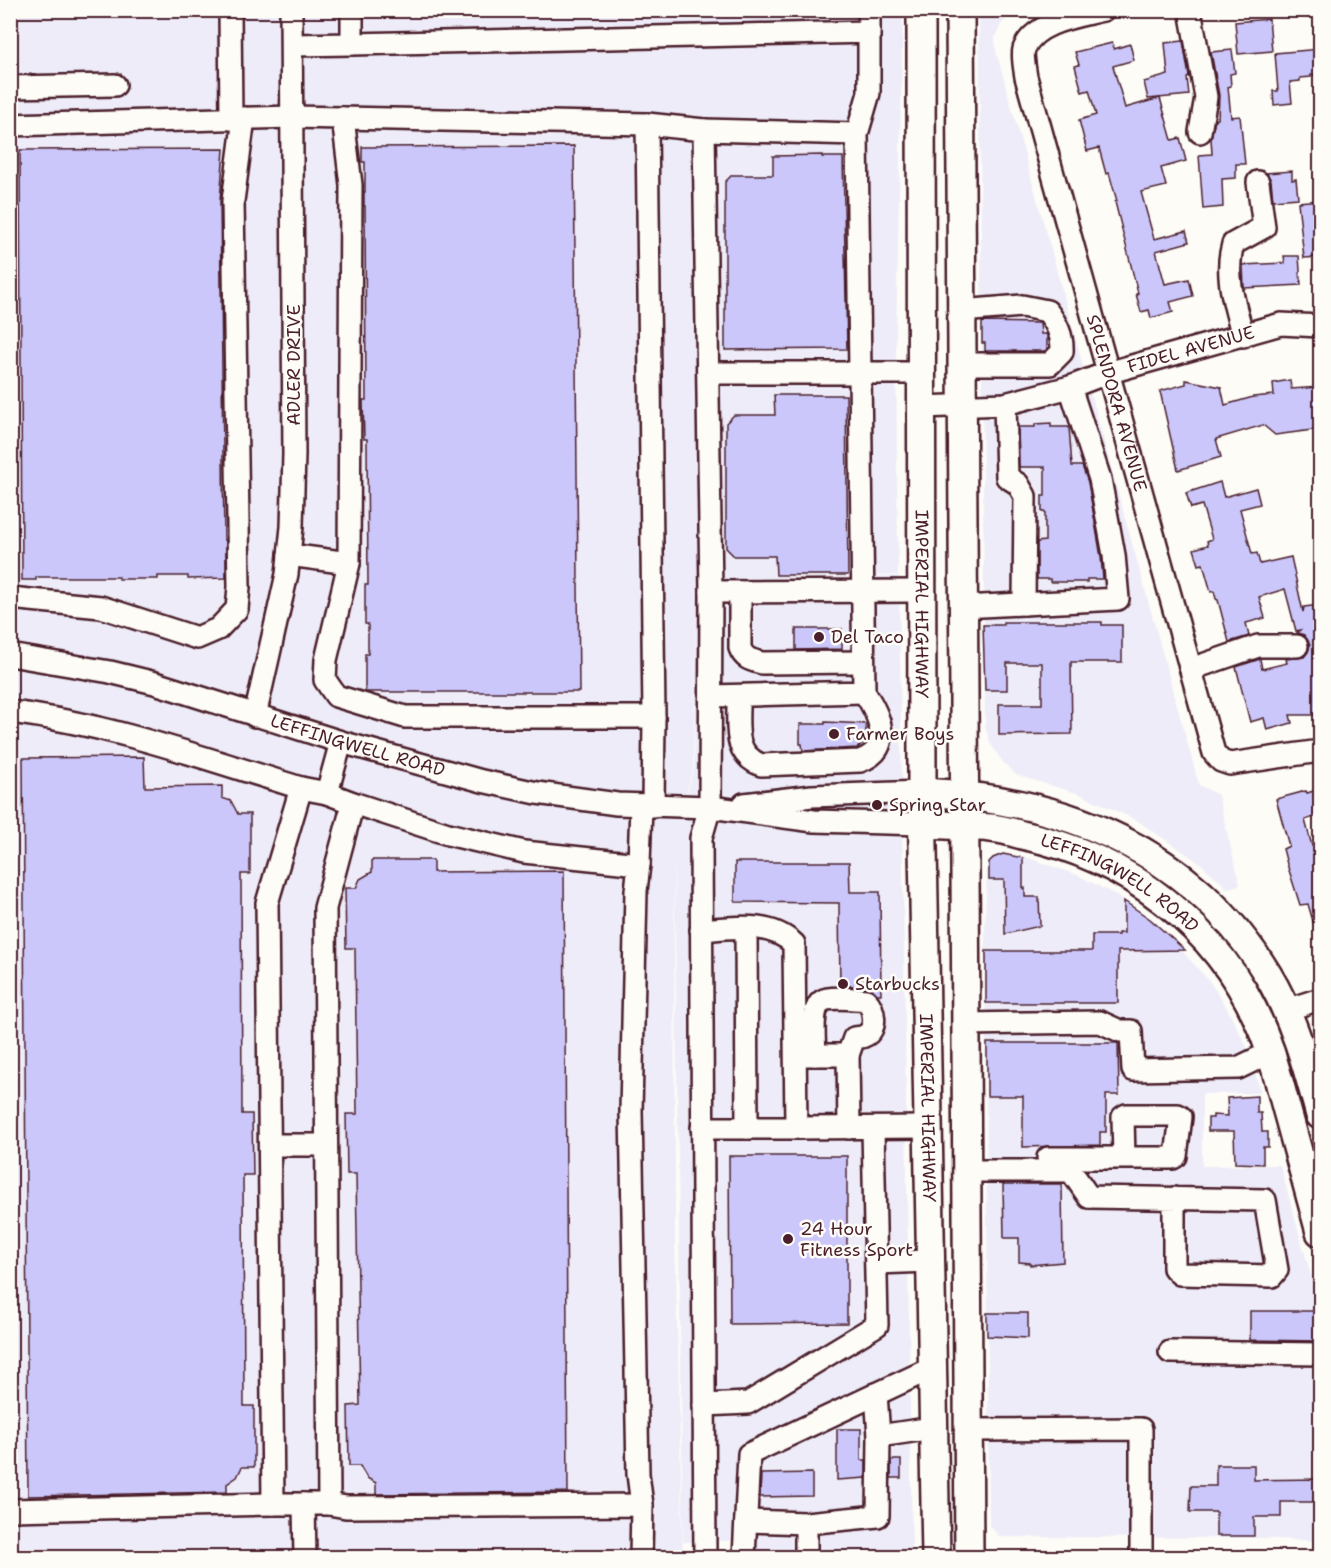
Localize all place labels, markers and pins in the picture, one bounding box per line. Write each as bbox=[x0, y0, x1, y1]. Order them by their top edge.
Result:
place label: Del Taco bbox=[831, 625, 904, 649]
marker: Del Taco bbox=[812, 630, 826, 644]
place label: Farmer Boys bbox=[846, 722, 954, 746]
marker: Farmer Boys bbox=[827, 727, 841, 741]
place label: Spring Star bbox=[889, 793, 986, 817]
marker: Spring Star bbox=[870, 798, 884, 812]
place label: Starbucks bbox=[855, 972, 940, 996]
marker: Starbucks bbox=[836, 977, 850, 991]
place label: 24 Hour Fitness Sport bbox=[800, 1217, 913, 1262]
marker: 24 Hour Fitness Sport bbox=[781, 1232, 795, 1246]

